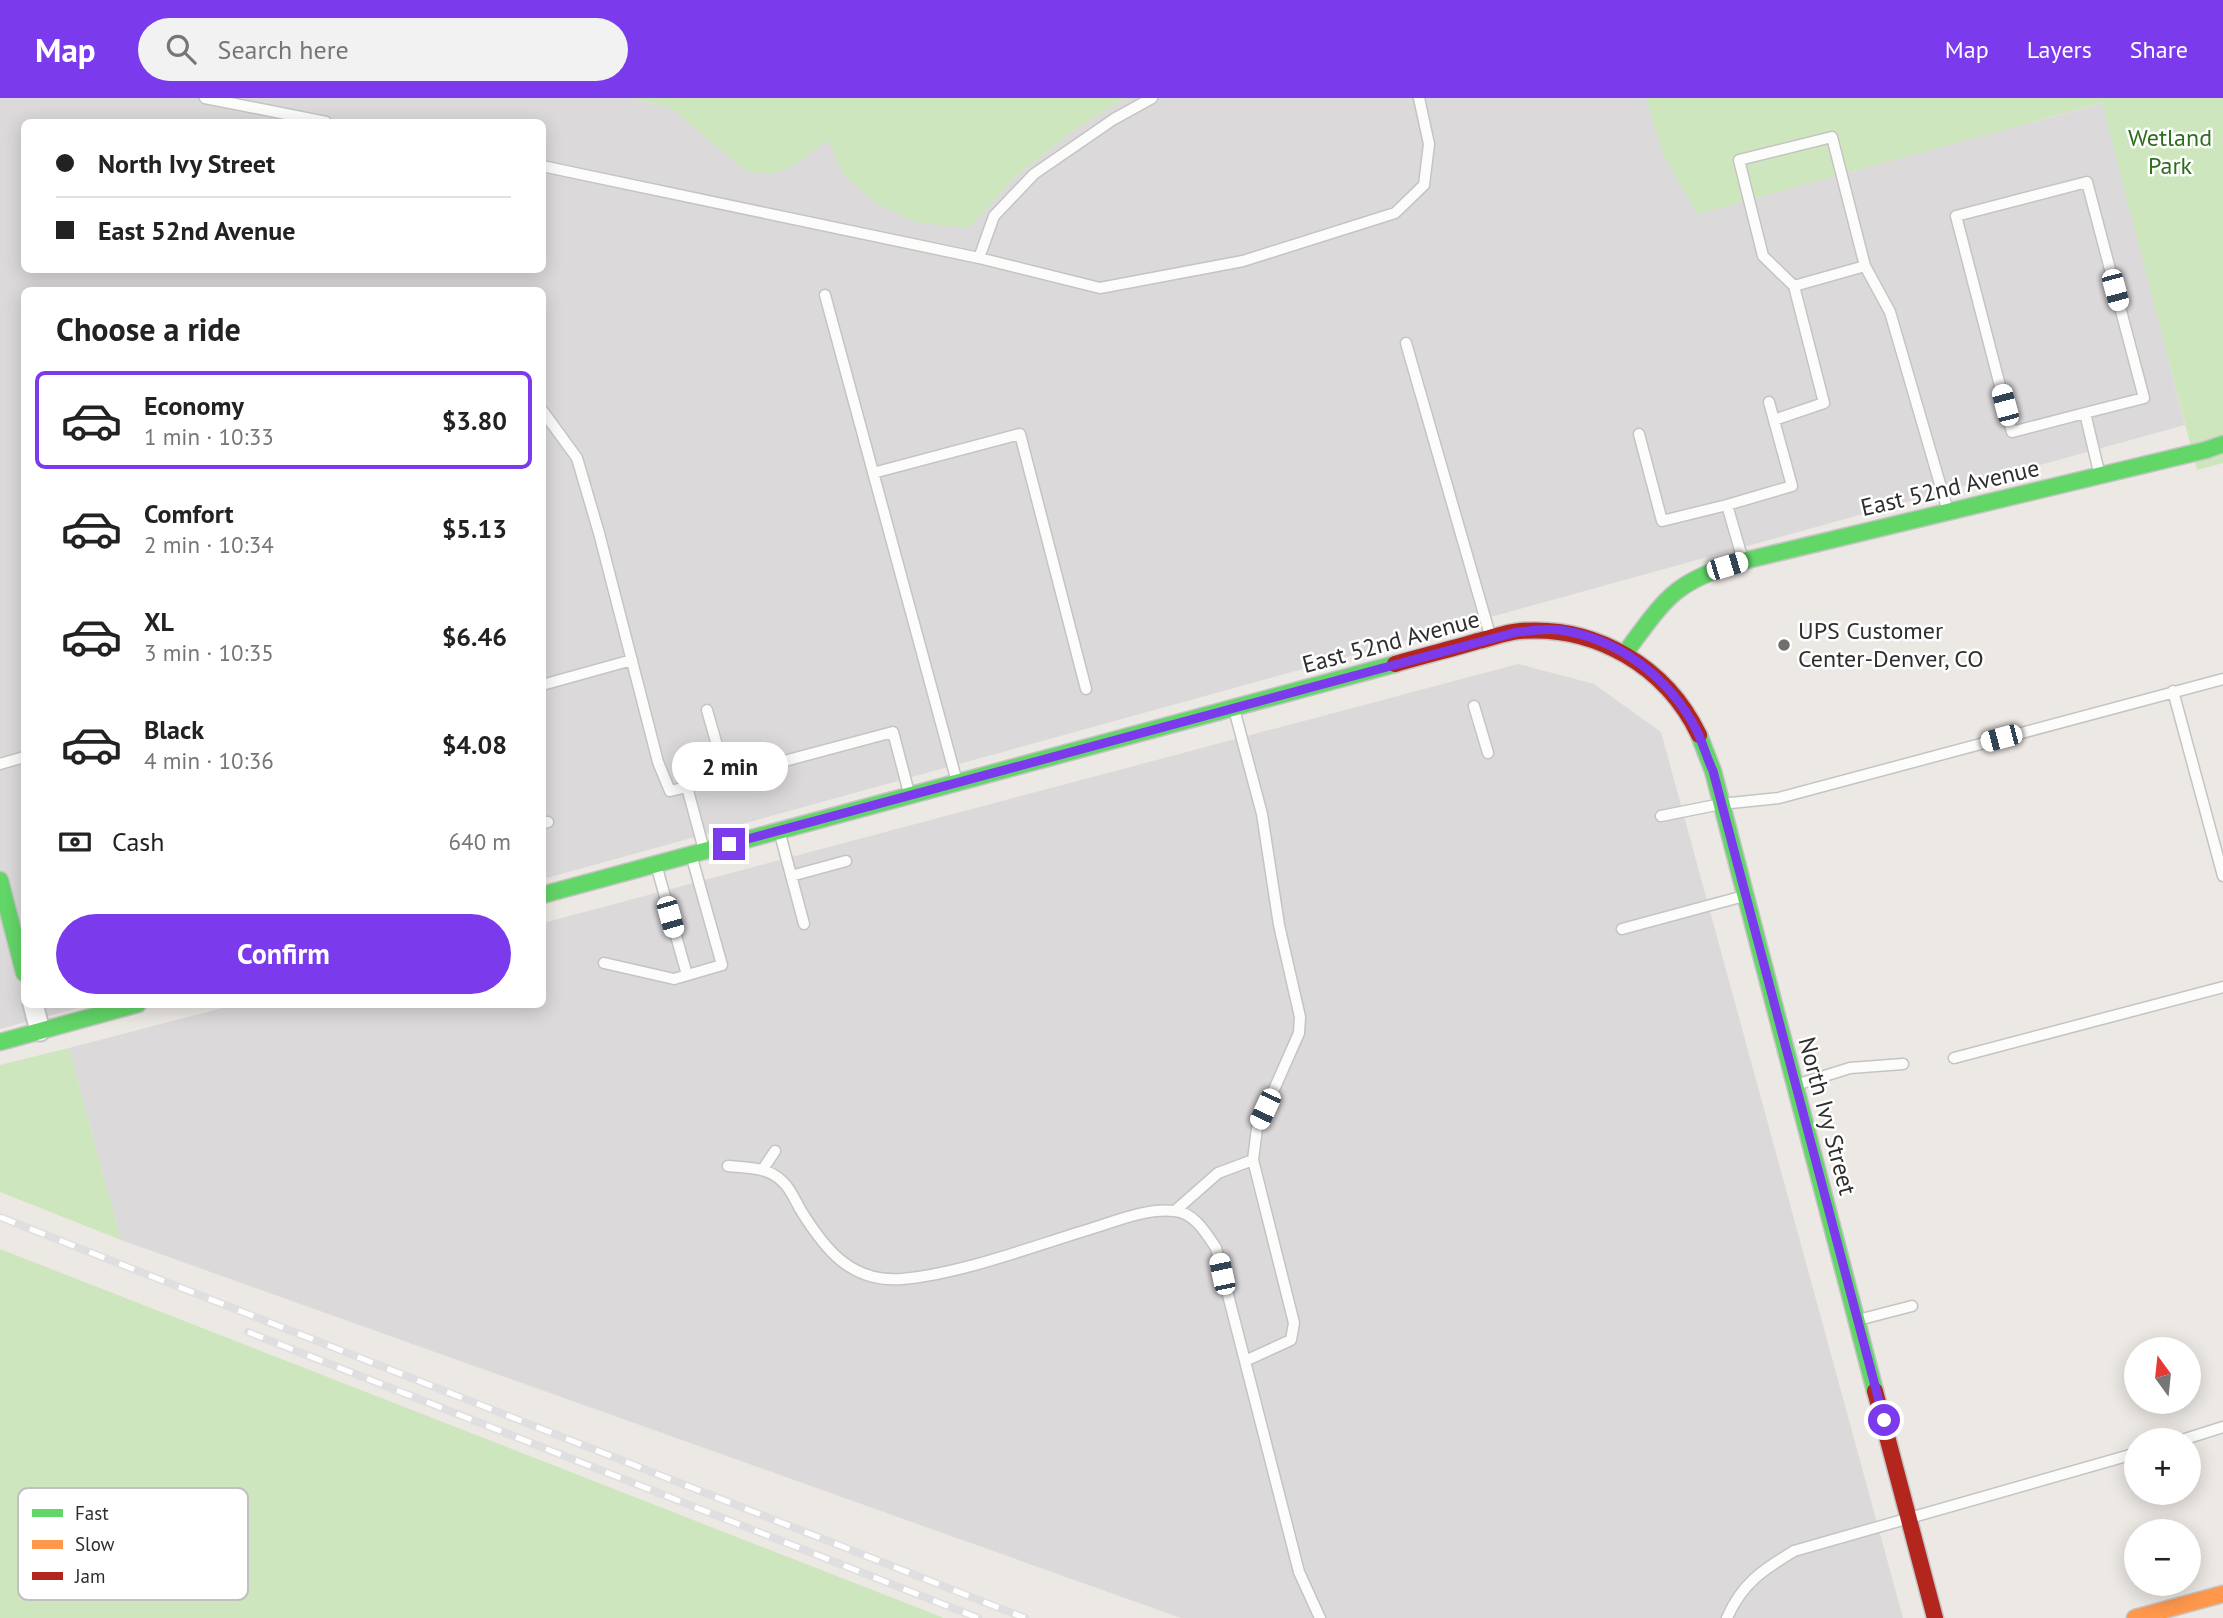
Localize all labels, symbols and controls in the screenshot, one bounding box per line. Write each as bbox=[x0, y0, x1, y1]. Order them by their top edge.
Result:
search box bbox=[138, 18, 628, 81]
text: Map bbox=[35, 28, 96, 71]
icon: search bbox=[162, 30, 200, 68]
text: Search here bbox=[218, 33, 349, 66]
text: Map bbox=[1945, 34, 1989, 65]
text: Layers bbox=[2027, 34, 2092, 65]
text: Share bbox=[2130, 34, 2188, 65]
park label: Wetland Park bbox=[2128, 122, 2212, 181]
text: North Ivy Street bbox=[98, 147, 275, 180]
text: East 52nd Avenue bbox=[98, 214, 295, 247]
car bbox=[2100, 267, 2131, 313]
text: Choose a ride bbox=[56, 308, 241, 350]
car bbox=[1990, 382, 2021, 428]
icon: car bbox=[60, 389, 123, 452]
text: Economy bbox=[144, 389, 244, 422]
text: $3.80 bbox=[442, 404, 507, 437]
text: 1 min · 10:33 bbox=[144, 422, 274, 451]
street label: East 52nd Avenue bbox=[1858, 452, 2042, 523]
icon: car bbox=[60, 497, 123, 560]
text: Comfort bbox=[144, 497, 234, 530]
text: $5.13 bbox=[442, 512, 507, 545]
text: 2 min · 10:34 bbox=[144, 530, 274, 559]
car bbox=[1704, 550, 1751, 582]
street label: East 52nd Avenue bbox=[1299, 603, 1483, 680]
icon: car bbox=[60, 605, 123, 668]
text: XL bbox=[144, 605, 174, 638]
place label: UPS Customer Center-Denver, CO bbox=[1798, 615, 1984, 674]
text: $6.46 bbox=[442, 620, 507, 653]
marker: UPS Customer Center-Denver, CO bbox=[1776, 637, 1792, 653]
text: 3 min · 10:35 bbox=[144, 638, 274, 667]
icon: car bbox=[60, 713, 123, 776]
text: Black bbox=[144, 713, 204, 746]
car bbox=[1978, 722, 2025, 754]
text: $4.08 bbox=[442, 728, 507, 761]
callout: 2 min bbox=[671, 742, 787, 792]
text: 4 min · 10:36 bbox=[144, 746, 274, 775]
text: 2 min bbox=[702, 752, 758, 781]
icon: cash bbox=[56, 823, 94, 861]
text: Cash bbox=[112, 825, 164, 858]
text: 640 m bbox=[449, 827, 511, 856]
route end bbox=[713, 828, 745, 860]
car bbox=[655, 894, 686, 940]
button: Confirm bbox=[56, 914, 511, 994]
street label: North Ivy Street bbox=[1792, 1033, 1863, 1198]
car bbox=[1247, 1086, 1284, 1132]
car bbox=[1208, 1251, 1237, 1297]
north arrow bbox=[2124, 1337, 2202, 1414]
map controls bbox=[2124, 1337, 2201, 1596]
route start bbox=[1868, 1404, 1900, 1436]
button: + bbox=[2124, 1428, 2201, 1505]
legend bbox=[18, 1488, 248, 1600]
text: Fast bbox=[75, 1501, 109, 1525]
button: − bbox=[2124, 1519, 2201, 1596]
text: Slow bbox=[75, 1532, 115, 1556]
text: Jam bbox=[74, 1564, 105, 1588]

